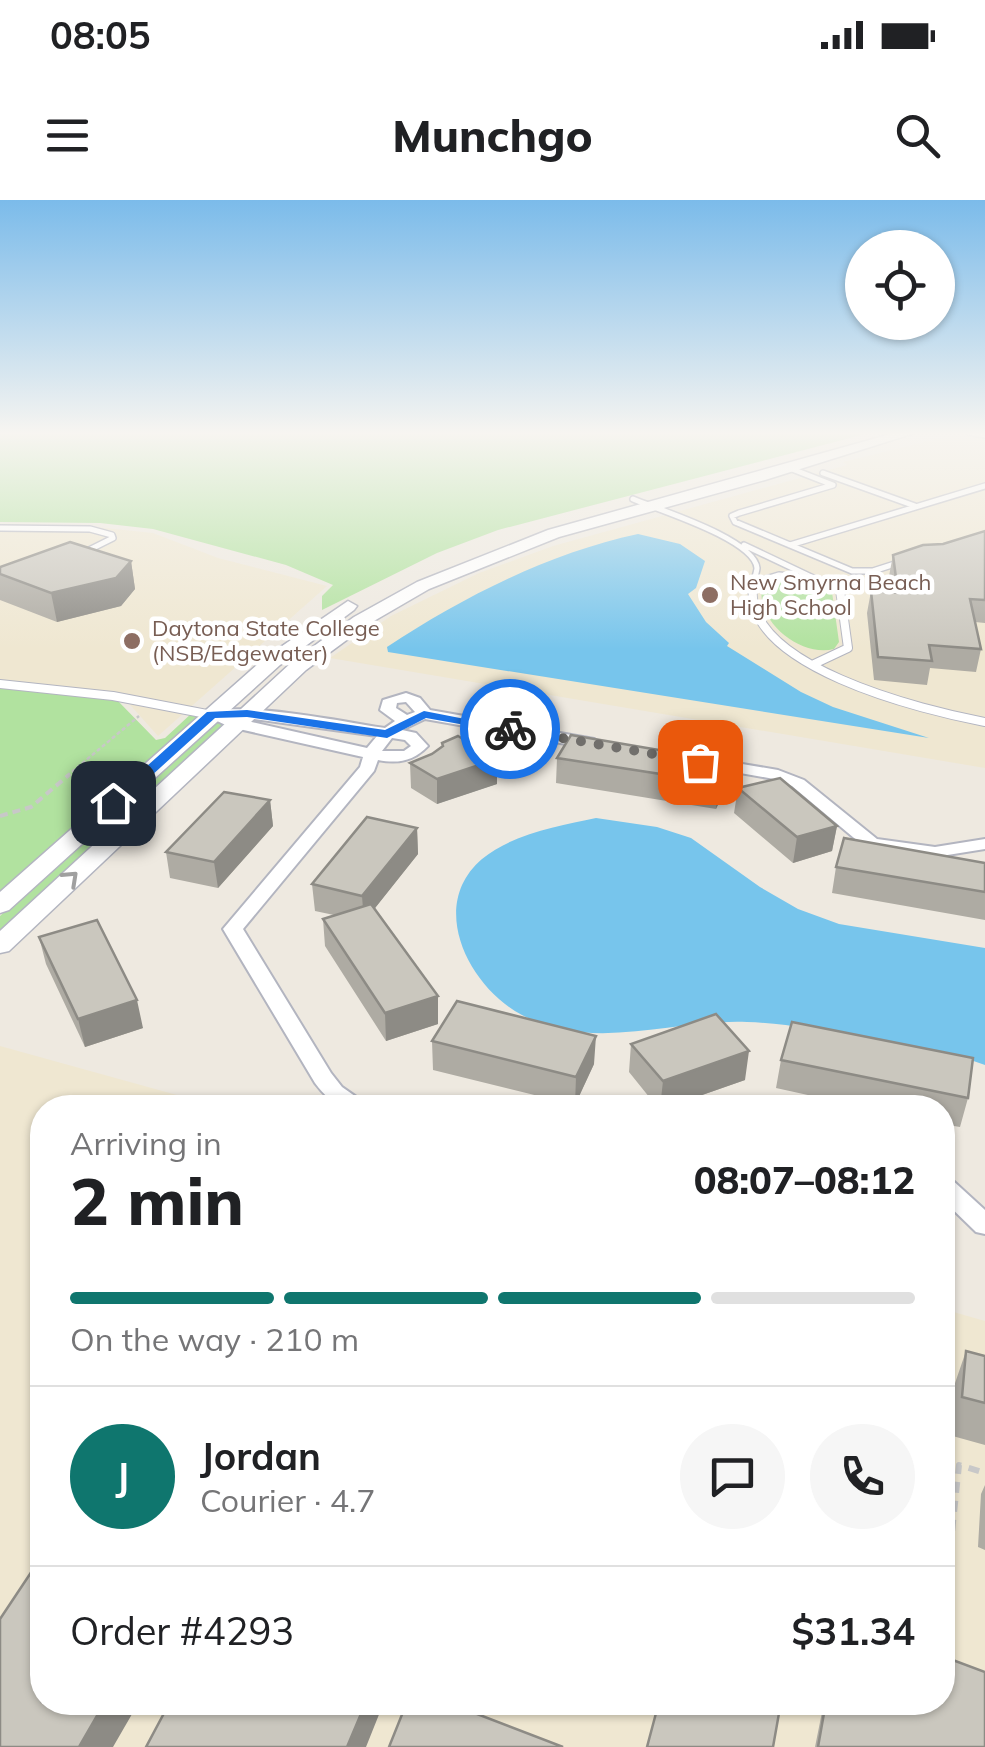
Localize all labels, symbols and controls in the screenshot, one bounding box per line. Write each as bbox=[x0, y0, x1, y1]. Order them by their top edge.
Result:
text: 08:05 bbox=[50, 11, 151, 59]
text: Munchgo bbox=[392, 107, 593, 163]
icon: menu bbox=[40, 108, 95, 163]
icon: search bbox=[890, 108, 945, 163]
map controls bbox=[845, 230, 955, 340]
button: locate bbox=[845, 230, 955, 340]
place label: New Smyrna Beach High School bbox=[730, 568, 931, 621]
marker: New Smyrna Beach High School bbox=[699, 584, 721, 606]
place label: Daytona State College (NSB/Edgewater) bbox=[152, 614, 380, 667]
marker: Daytona State College (NSB/Edgewater) bbox=[121, 630, 143, 652]
courier bbox=[460, 679, 560, 779]
icon: bike bbox=[483, 702, 538, 757]
pin bbox=[658, 720, 743, 805]
icon: bag bbox=[673, 735, 728, 790]
pin bbox=[71, 761, 156, 846]
icon: home bbox=[86, 776, 141, 831]
one-way arrow bbox=[59, 872, 78, 890]
text: Arriving in bbox=[70, 1123, 222, 1163]
text: 08:07–08:12 bbox=[694, 1156, 915, 1204]
text: 2 min bbox=[70, 1160, 244, 1241]
text: On the way · 210 m bbox=[70, 1319, 359, 1359]
button: chat bbox=[680, 1424, 785, 1529]
button: phone bbox=[810, 1424, 915, 1529]
text: Jordan bbox=[200, 1432, 321, 1480]
text: J bbox=[116, 1452, 129, 1500]
text: Courier · 4.7 bbox=[200, 1480, 376, 1520]
text: Order #4293 bbox=[70, 1607, 294, 1655]
text: $31.34 bbox=[792, 1607, 915, 1655]

